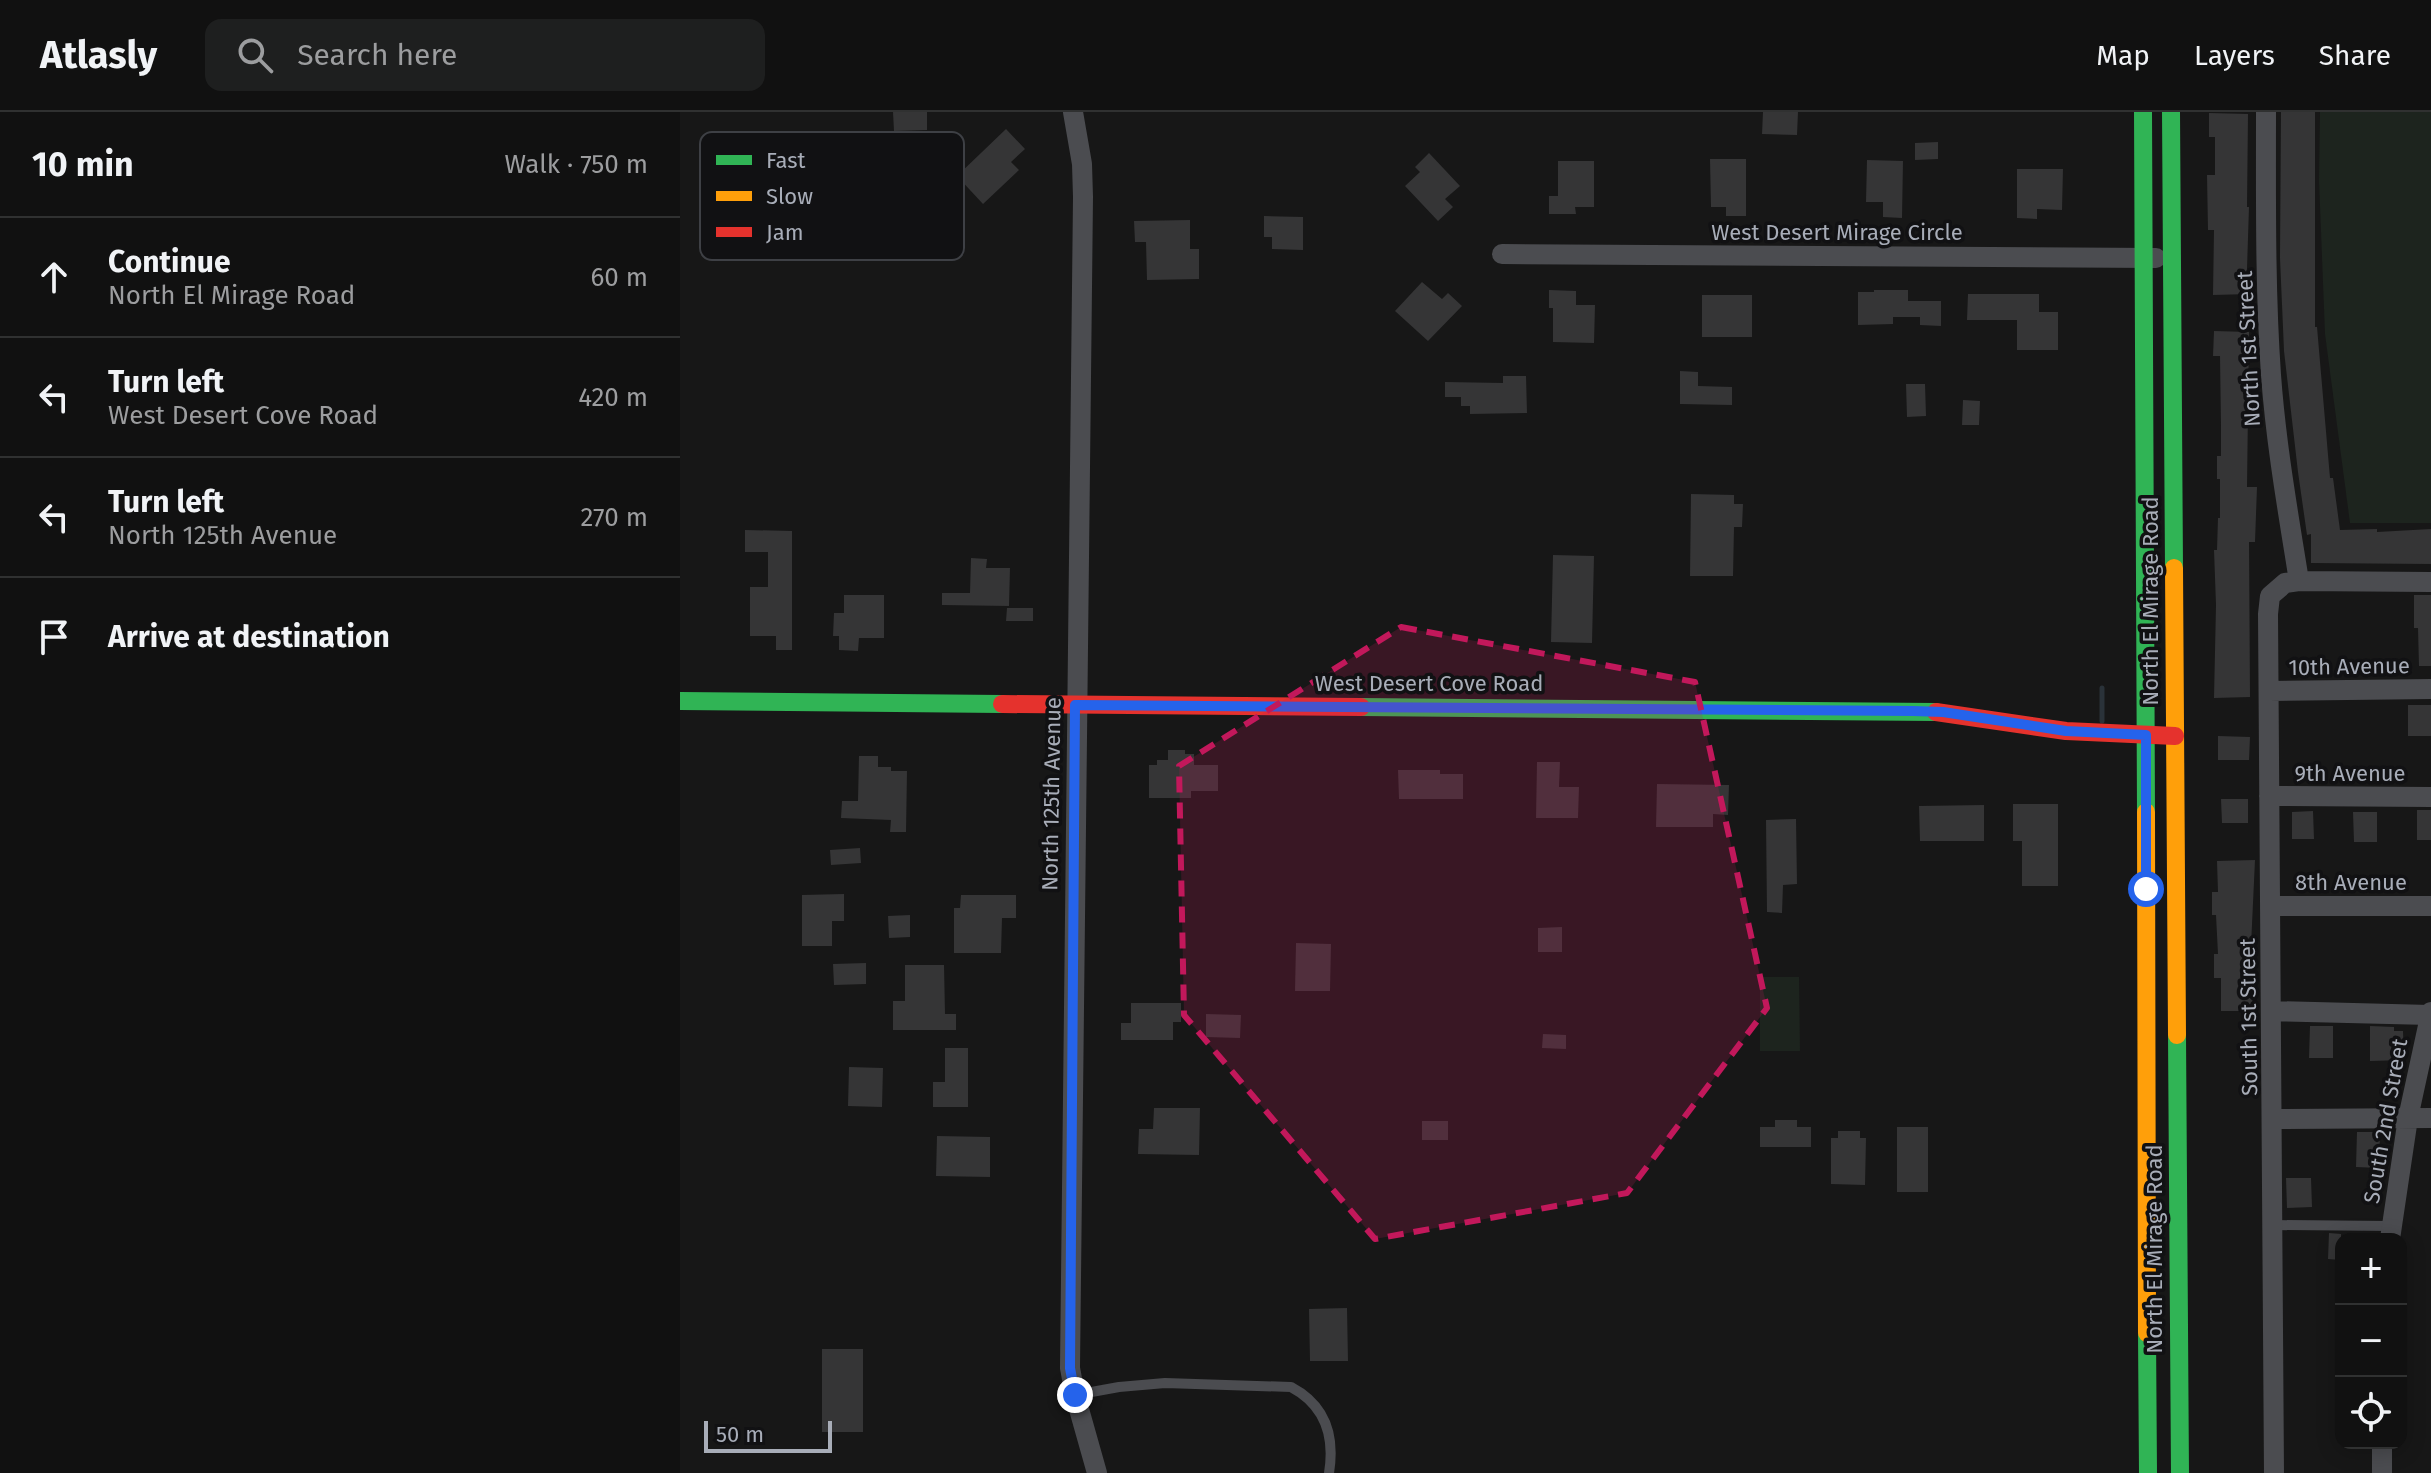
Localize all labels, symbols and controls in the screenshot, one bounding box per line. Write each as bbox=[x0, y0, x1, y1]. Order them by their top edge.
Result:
search box bbox=[205, 19, 765, 91]
text: Atlasly bbox=[40, 32, 157, 78]
icon: search bbox=[233, 33, 277, 77]
text: Search here bbox=[297, 37, 457, 73]
text: Map bbox=[2096, 39, 2150, 72]
text: Layers bbox=[2194, 39, 2275, 72]
text: Share bbox=[2319, 39, 2391, 72]
legend bbox=[700, 132, 964, 260]
text: 10 min bbox=[32, 144, 134, 185]
text: Fast bbox=[766, 147, 806, 174]
text: Walk · 750 m bbox=[505, 149, 648, 180]
text: Slow bbox=[766, 183, 813, 210]
text: Jam bbox=[766, 219, 804, 246]
street label: West Desert Mirage Circle bbox=[1711, 219, 1963, 246]
text: Continue bbox=[108, 244, 231, 280]
icon: ahead bbox=[32, 255, 76, 299]
text: 60 m bbox=[590, 262, 648, 293]
street label: North 1st Street bbox=[2231, 270, 2266, 428]
text: North El Mirage Road bbox=[108, 280, 355, 311]
text: Turn left bbox=[108, 364, 224, 400]
icon: left bbox=[32, 375, 76, 419]
text: 420 m bbox=[578, 382, 648, 413]
text: West Desert Cove Road bbox=[108, 400, 378, 431]
text: Turn left bbox=[108, 484, 224, 520]
icon: left bbox=[32, 495, 76, 539]
street label: North El Mirage Road bbox=[2137, 496, 2164, 706]
text: 270 m bbox=[580, 502, 648, 533]
text: North 125th Avenue bbox=[108, 520, 337, 551]
icon: arrive bbox=[32, 615, 76, 659]
text: Arrive at destination bbox=[108, 619, 390, 655]
street label: 10th Avenue bbox=[2288, 652, 2410, 681]
street label: West Desert Cove Road bbox=[1315, 670, 1543, 697]
street label: North 125th Avenue bbox=[1036, 697, 1067, 891]
street label: 9th Avenue bbox=[2294, 760, 2406, 787]
street label: 8th Avenue bbox=[2295, 869, 2407, 896]
route start bbox=[2128, 871, 2164, 907]
street label: South 1st Street bbox=[2234, 938, 2263, 1096]
street label: South 2nd Street bbox=[2358, 1037, 2413, 1206]
street label: North El Mirage Road bbox=[2141, 1144, 2168, 1354]
map controls bbox=[2335, 1233, 2407, 1449]
button: + bbox=[2335, 1233, 2407, 1305]
button: − bbox=[2335, 1305, 2407, 1377]
route end bbox=[1057, 1377, 1093, 1413]
button: locate bbox=[2335, 1377, 2407, 1449]
scale bar bbox=[704, 1417, 832, 1453]
text: 50 m bbox=[716, 1421, 764, 1448]

